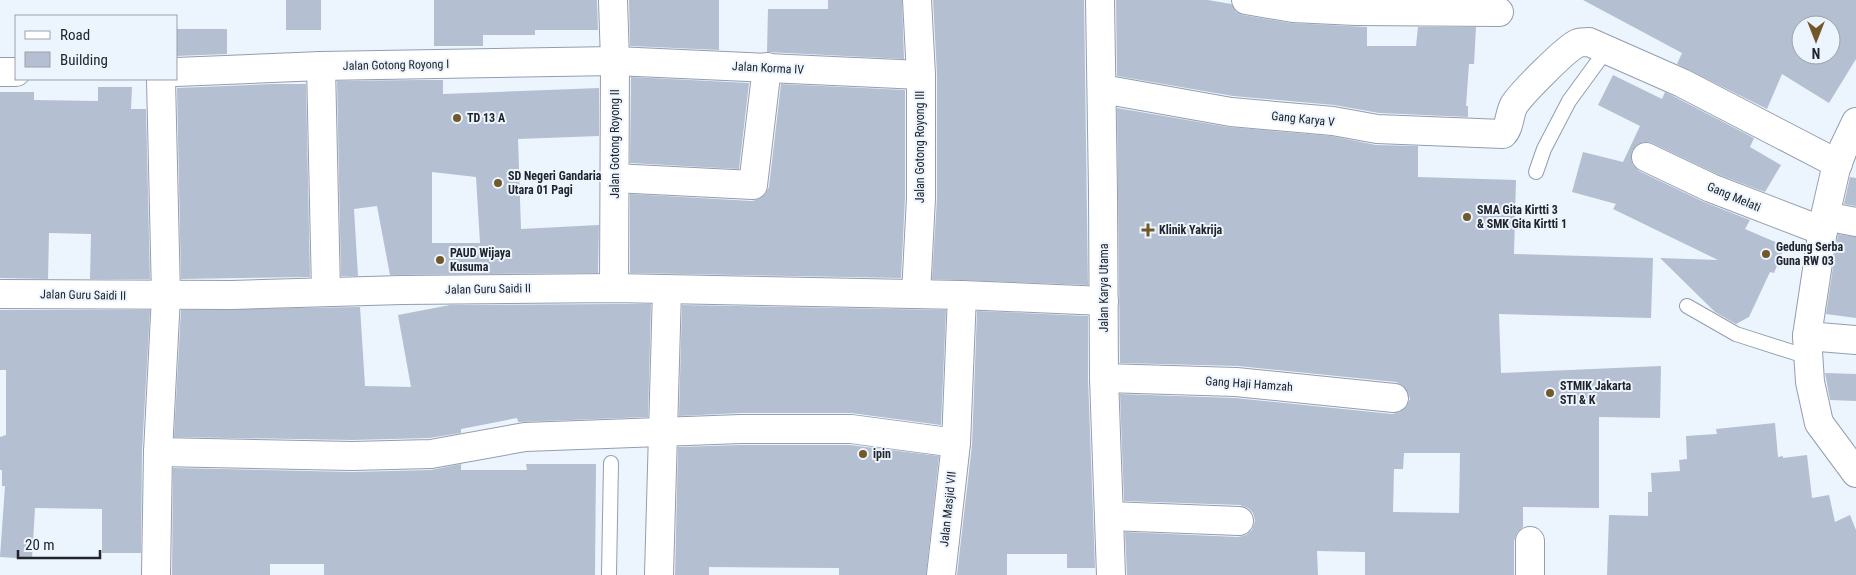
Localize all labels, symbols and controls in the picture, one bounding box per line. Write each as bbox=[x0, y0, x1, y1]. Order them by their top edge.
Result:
legend bbox=[15, 15, 178, 80]
north arrow bbox=[1791, 15, 1841, 65]
text: Road bbox=[60, 26, 90, 44]
text: N bbox=[1812, 45, 1820, 61]
text: Building bbox=[60, 51, 108, 69]
street label: Jalan Gotong Royong I bbox=[343, 57, 449, 73]
street label: Jalan Korma IV bbox=[732, 59, 805, 77]
street label: Jalan Gotong Royong II bbox=[608, 89, 622, 199]
street label: Jalan Gotong Royong III bbox=[913, 91, 927, 203]
street label: Gang Karya V bbox=[1271, 109, 1336, 129]
place label: TD 13 A bbox=[467, 111, 506, 125]
marker: TD 13 A bbox=[451, 112, 463, 124]
place label: SD Negeri Gandaria Utara 01 Pagi bbox=[508, 169, 602, 197]
marker: SD Negeri Gandaria Utara 01 Pagi bbox=[492, 177, 504, 189]
street label: Gang Melati bbox=[1705, 179, 1763, 215]
place label: SMA Gita Kirtti 3 & SMK Gita Kirtti 1 bbox=[1477, 203, 1567, 231]
marker: SMA Gita Kirtti 3 & SMK Gita Kirtti 1 bbox=[1461, 211, 1473, 223]
marker: Klinik Yakrija bbox=[1141, 223, 1155, 237]
place label: Klinik Yakrija bbox=[1159, 223, 1223, 237]
place label: Gedung Serba Guna RW 03 bbox=[1776, 240, 1843, 268]
street label: Jalan Karya Utama bbox=[1097, 243, 1111, 332]
place label: PAUD Wijaya Kusuma bbox=[450, 246, 511, 274]
marker: Gedung Serba Guna RW 03 bbox=[1760, 248, 1772, 260]
marker: PAUD Wijaya Kusuma bbox=[434, 254, 446, 266]
street label: Jalan Guru Saidi II bbox=[445, 281, 531, 297]
street label: Jalan Guru Saidi II bbox=[40, 287, 126, 303]
street label: Gang Haji Hamzah bbox=[1205, 374, 1293, 394]
place label: STMIK Jakarta STI & K bbox=[1560, 379, 1632, 407]
marker: STMIK Jakarta STI & K bbox=[1544, 387, 1556, 399]
place label: ipin bbox=[873, 447, 891, 461]
marker: ipin bbox=[857, 448, 869, 460]
street label: Jalan Masjid VII bbox=[937, 471, 959, 547]
scale bar bbox=[18, 528, 100, 560]
text: 20 m bbox=[25, 536, 55, 554]

